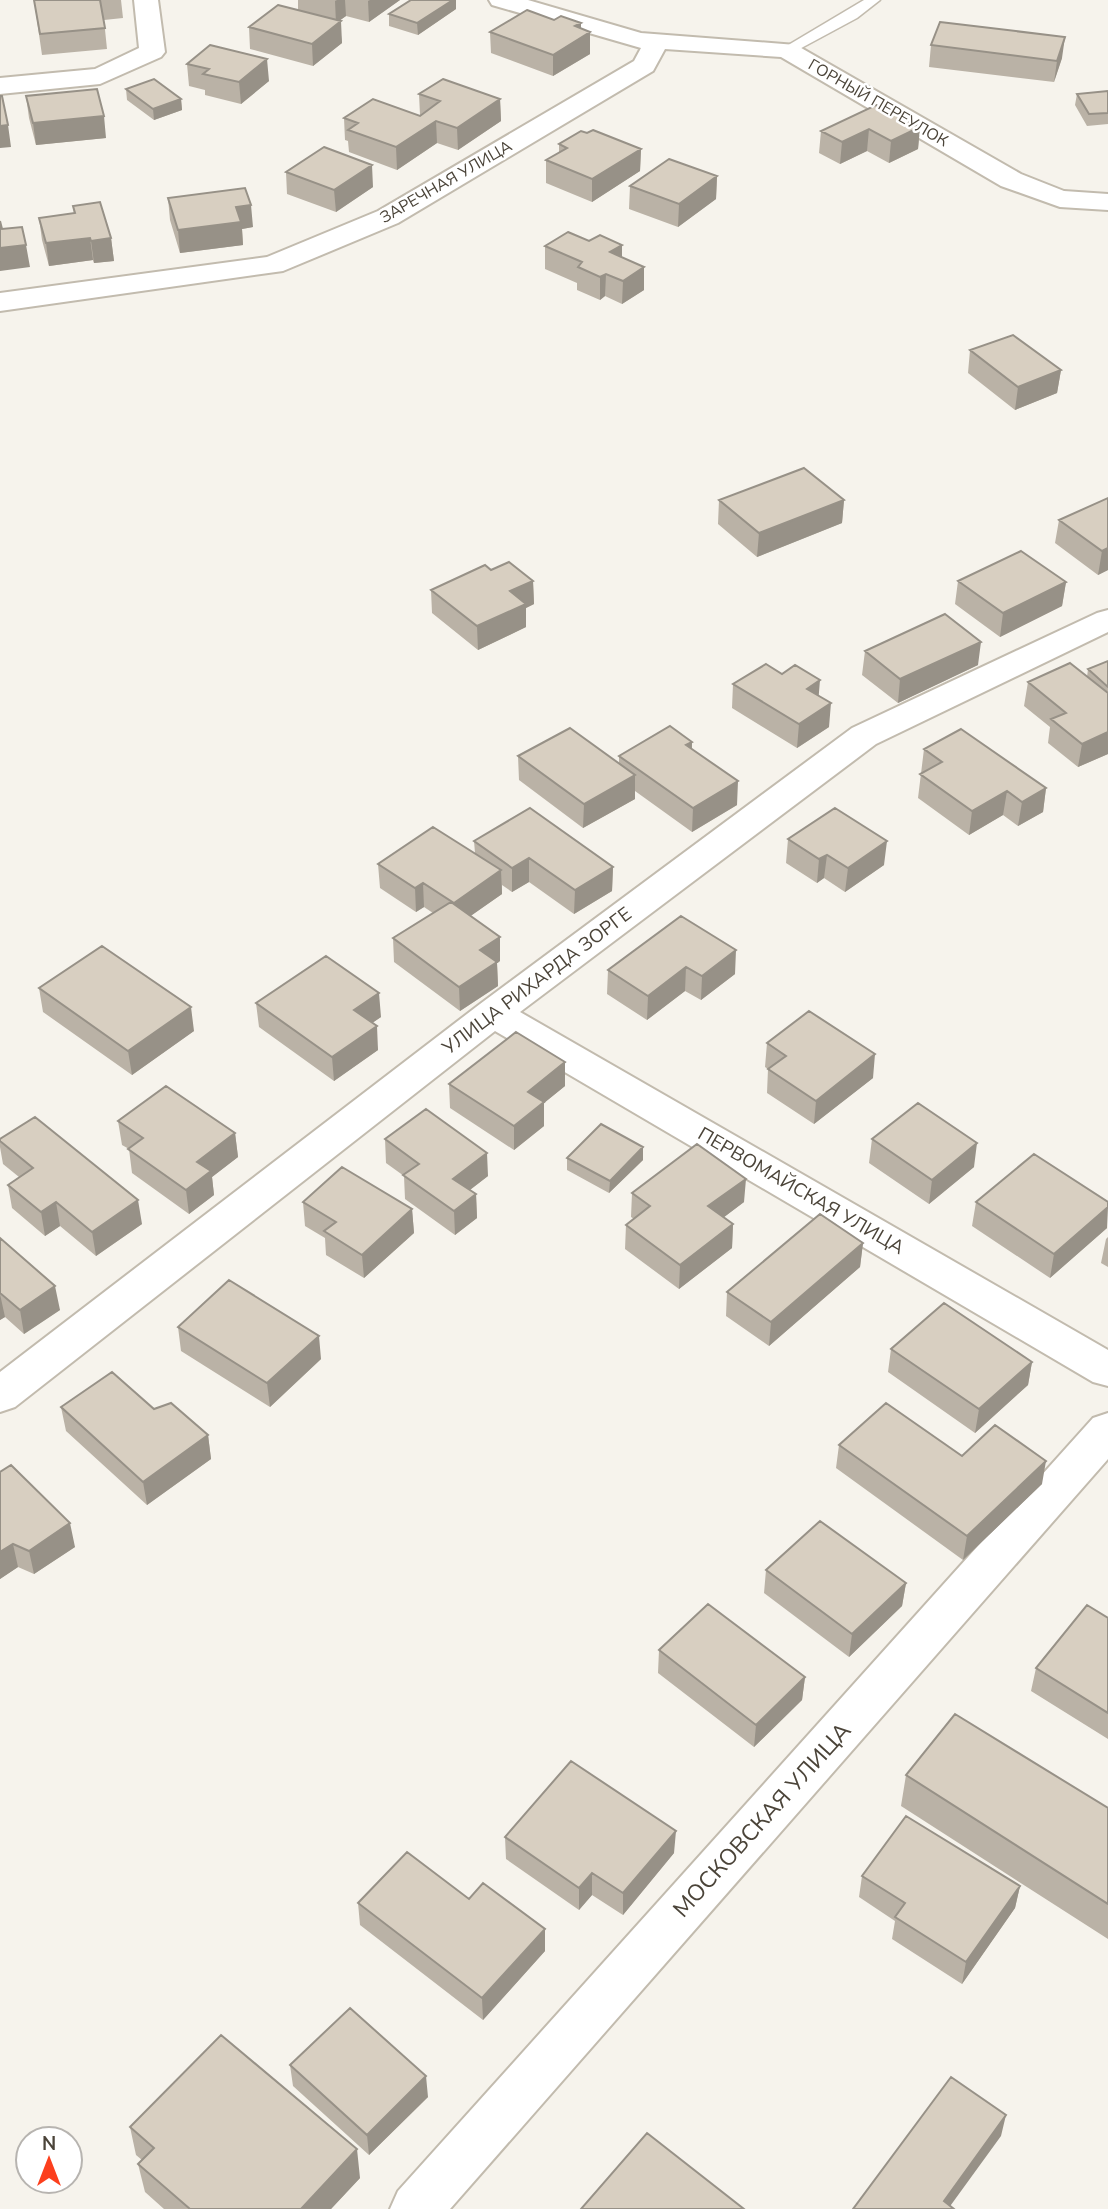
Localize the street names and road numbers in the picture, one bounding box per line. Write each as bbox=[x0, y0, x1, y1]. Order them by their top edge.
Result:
street label: ГОРНЫЙ ПЕРЕУЛОК bbox=[804, 54, 953, 152]
street label: ЗАРЕЧНАЯ УЛИЦА bbox=[376, 135, 516, 229]
street label: УЛИЦА РИХАРДА ЗОРГЕ bbox=[436, 901, 637, 1061]
street label: ПЕРВОМАЙСКАЯ УЛИЦА bbox=[693, 1121, 909, 1261]
street label: МОСКОВСКАЯ УЛИЦА bbox=[666, 1716, 858, 1924]

